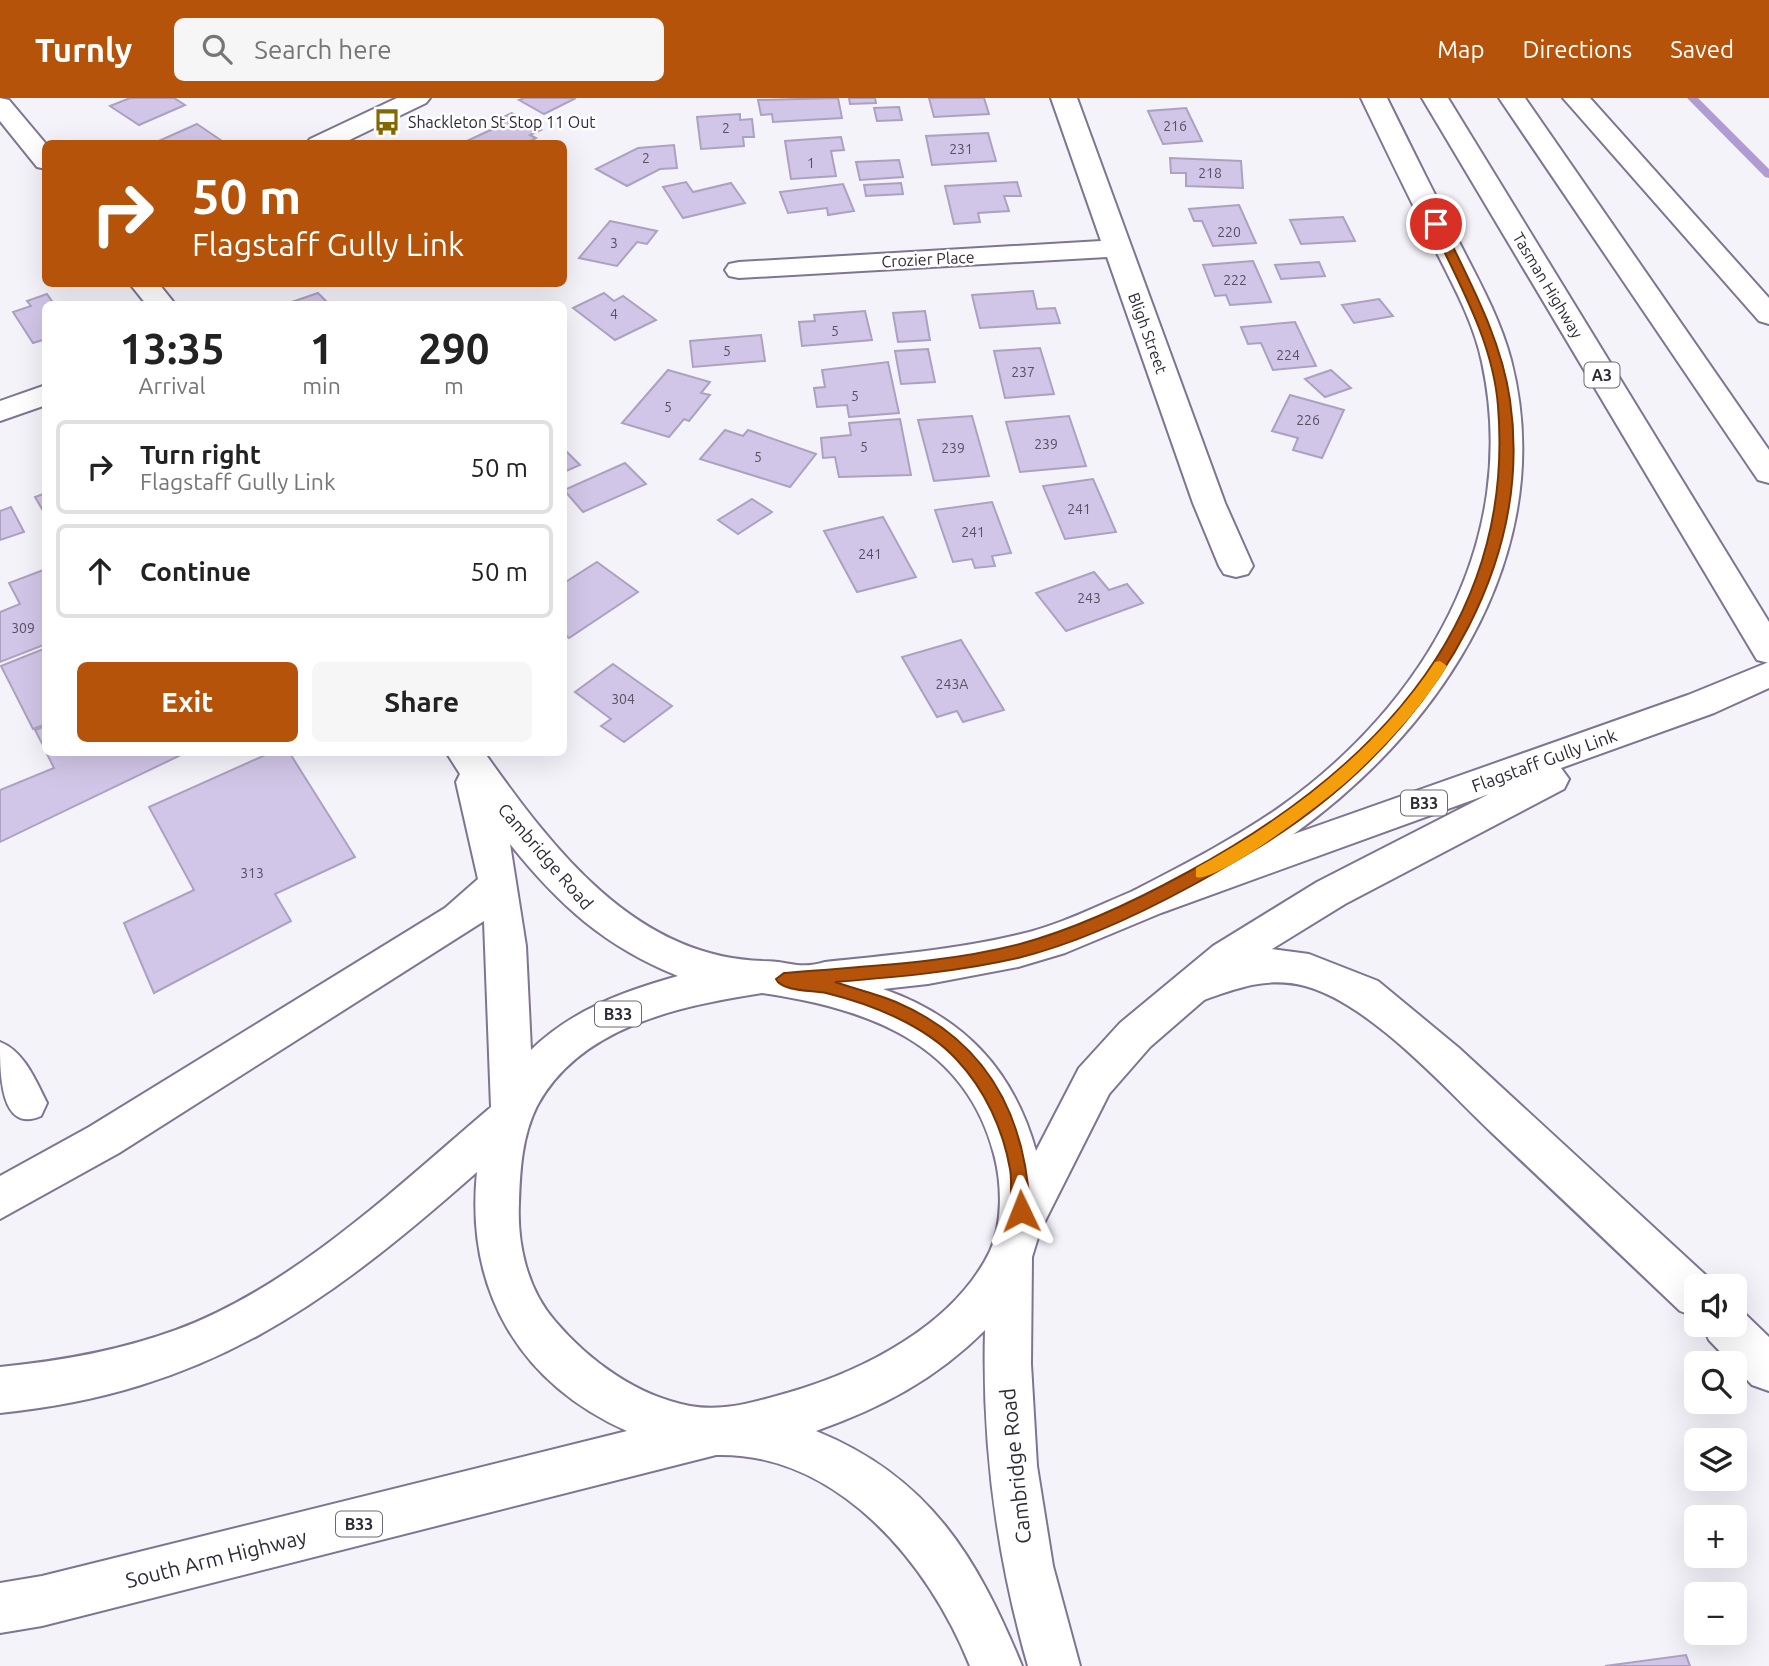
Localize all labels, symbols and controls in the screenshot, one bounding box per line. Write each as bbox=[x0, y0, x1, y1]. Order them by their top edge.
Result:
search box bbox=[174, 18, 664, 81]
icon: search bbox=[198, 30, 236, 68]
text: Turnly bbox=[35, 31, 132, 68]
text: Search here bbox=[254, 35, 392, 64]
text: Map bbox=[1437, 36, 1484, 63]
text: Directions bbox=[1522, 36, 1632, 63]
text: Saved bbox=[1670, 36, 1734, 63]
bus stop icon: Shackleton St Stop 11 Out bbox=[372, 107, 402, 137]
place label: Shackleton St Stop 11 Out bbox=[408, 113, 596, 131]
house number: 216 bbox=[1163, 118, 1187, 134]
house number: 2 bbox=[722, 120, 730, 136]
house number: 231 bbox=[949, 141, 973, 157]
house number: 2 bbox=[642, 150, 650, 166]
house number: 1 bbox=[807, 155, 815, 171]
house number: 218 bbox=[1198, 165, 1222, 181]
icon: right bbox=[77, 168, 168, 259]
text: 50 m bbox=[192, 168, 301, 223]
pin bbox=[1406, 194, 1466, 254]
icon: arrive bbox=[1417, 205, 1455, 243]
house number: 220 bbox=[1217, 224, 1241, 240]
text: Flagstaff Gully Link bbox=[192, 226, 464, 262]
street label: Tasman Highway bbox=[1509, 229, 1587, 341]
house number: 3 bbox=[610, 235, 618, 251]
street label: Crozier Place bbox=[881, 248, 975, 270]
house number: 222 bbox=[1223, 272, 1247, 288]
street label: Bligh Street bbox=[1125, 290, 1171, 377]
house number: 4 bbox=[610, 306, 618, 322]
house number: 5 bbox=[831, 323, 839, 339]
text: 13:35 bbox=[120, 325, 225, 372]
text: 1 bbox=[310, 325, 333, 372]
text: 290 bbox=[418, 325, 489, 372]
house number: 5 bbox=[723, 343, 731, 359]
house number: 224 bbox=[1276, 347, 1300, 363]
road number: A3 bbox=[1584, 362, 1620, 388]
house number: 237 bbox=[1011, 364, 1035, 380]
text: Arrival bbox=[139, 373, 206, 398]
text: min bbox=[302, 373, 341, 398]
text: m bbox=[444, 373, 464, 398]
house number: 5 bbox=[851, 388, 859, 404]
house number: 5 bbox=[664, 399, 672, 415]
house number: 226 bbox=[1296, 412, 1320, 428]
house number: 239 bbox=[1034, 436, 1058, 452]
house number: 5 bbox=[860, 439, 868, 455]
text: Turn right bbox=[140, 440, 261, 469]
house number: 239 bbox=[941, 440, 965, 456]
icon: right bbox=[81, 448, 119, 486]
house number: 5 bbox=[754, 449, 762, 465]
text: 50 m bbox=[470, 453, 528, 482]
text: Flagstaff Gully Link bbox=[140, 469, 336, 494]
house number: 241 bbox=[1067, 501, 1091, 517]
house number: 241 bbox=[961, 524, 985, 540]
house number: 241 bbox=[858, 546, 882, 562]
icon: ahead bbox=[81, 552, 119, 590]
text: Continue bbox=[140, 557, 251, 586]
text: 50 m bbox=[470, 557, 528, 586]
house number: 243 bbox=[1077, 590, 1101, 606]
house number: 309 bbox=[11, 620, 35, 636]
button: Exit bbox=[77, 662, 298, 742]
button: Share bbox=[312, 662, 532, 742]
house number: 243A bbox=[936, 676, 968, 692]
house number: 304 bbox=[611, 691, 635, 707]
street label: Flagstaff Gully Link bbox=[1469, 724, 1619, 796]
road number: B33 bbox=[1401, 790, 1447, 816]
street label: Cambridge Road bbox=[494, 799, 598, 913]
house number: 313 bbox=[240, 865, 264, 881]
road number: B33 bbox=[595, 1002, 641, 1026]
position arrow bbox=[984, 1174, 1058, 1248]
map controls bbox=[1684, 1274, 1747, 1645]
button: sound bbox=[1684, 1274, 1747, 1337]
button: search bbox=[1684, 1351, 1747, 1414]
street label: Cambridge Road bbox=[995, 1387, 1035, 1545]
button: layers bbox=[1684, 1428, 1747, 1491]
button: + bbox=[1684, 1505, 1747, 1568]
road number: B33 bbox=[336, 1512, 382, 1536]
street label: South Arm Highway bbox=[123, 1524, 309, 1592]
button: − bbox=[1684, 1582, 1747, 1645]

